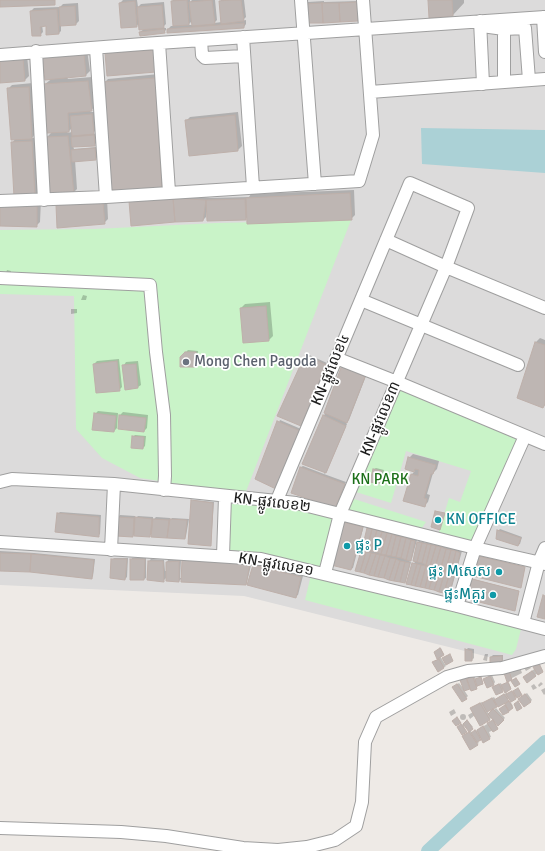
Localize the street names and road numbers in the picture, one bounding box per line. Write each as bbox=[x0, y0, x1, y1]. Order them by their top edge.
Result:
street label: KN-ផ្លូវលេខ៤ bbox=[308, 331, 354, 409]
street label: KN-ផ្លូវលេខ៣ bbox=[357, 379, 405, 459]
street label: KN-ផ្លូវលេខ២ bbox=[232, 489, 312, 517]
street label: KN-ផ្លូវលេខ១ bbox=[237, 550, 315, 580]

